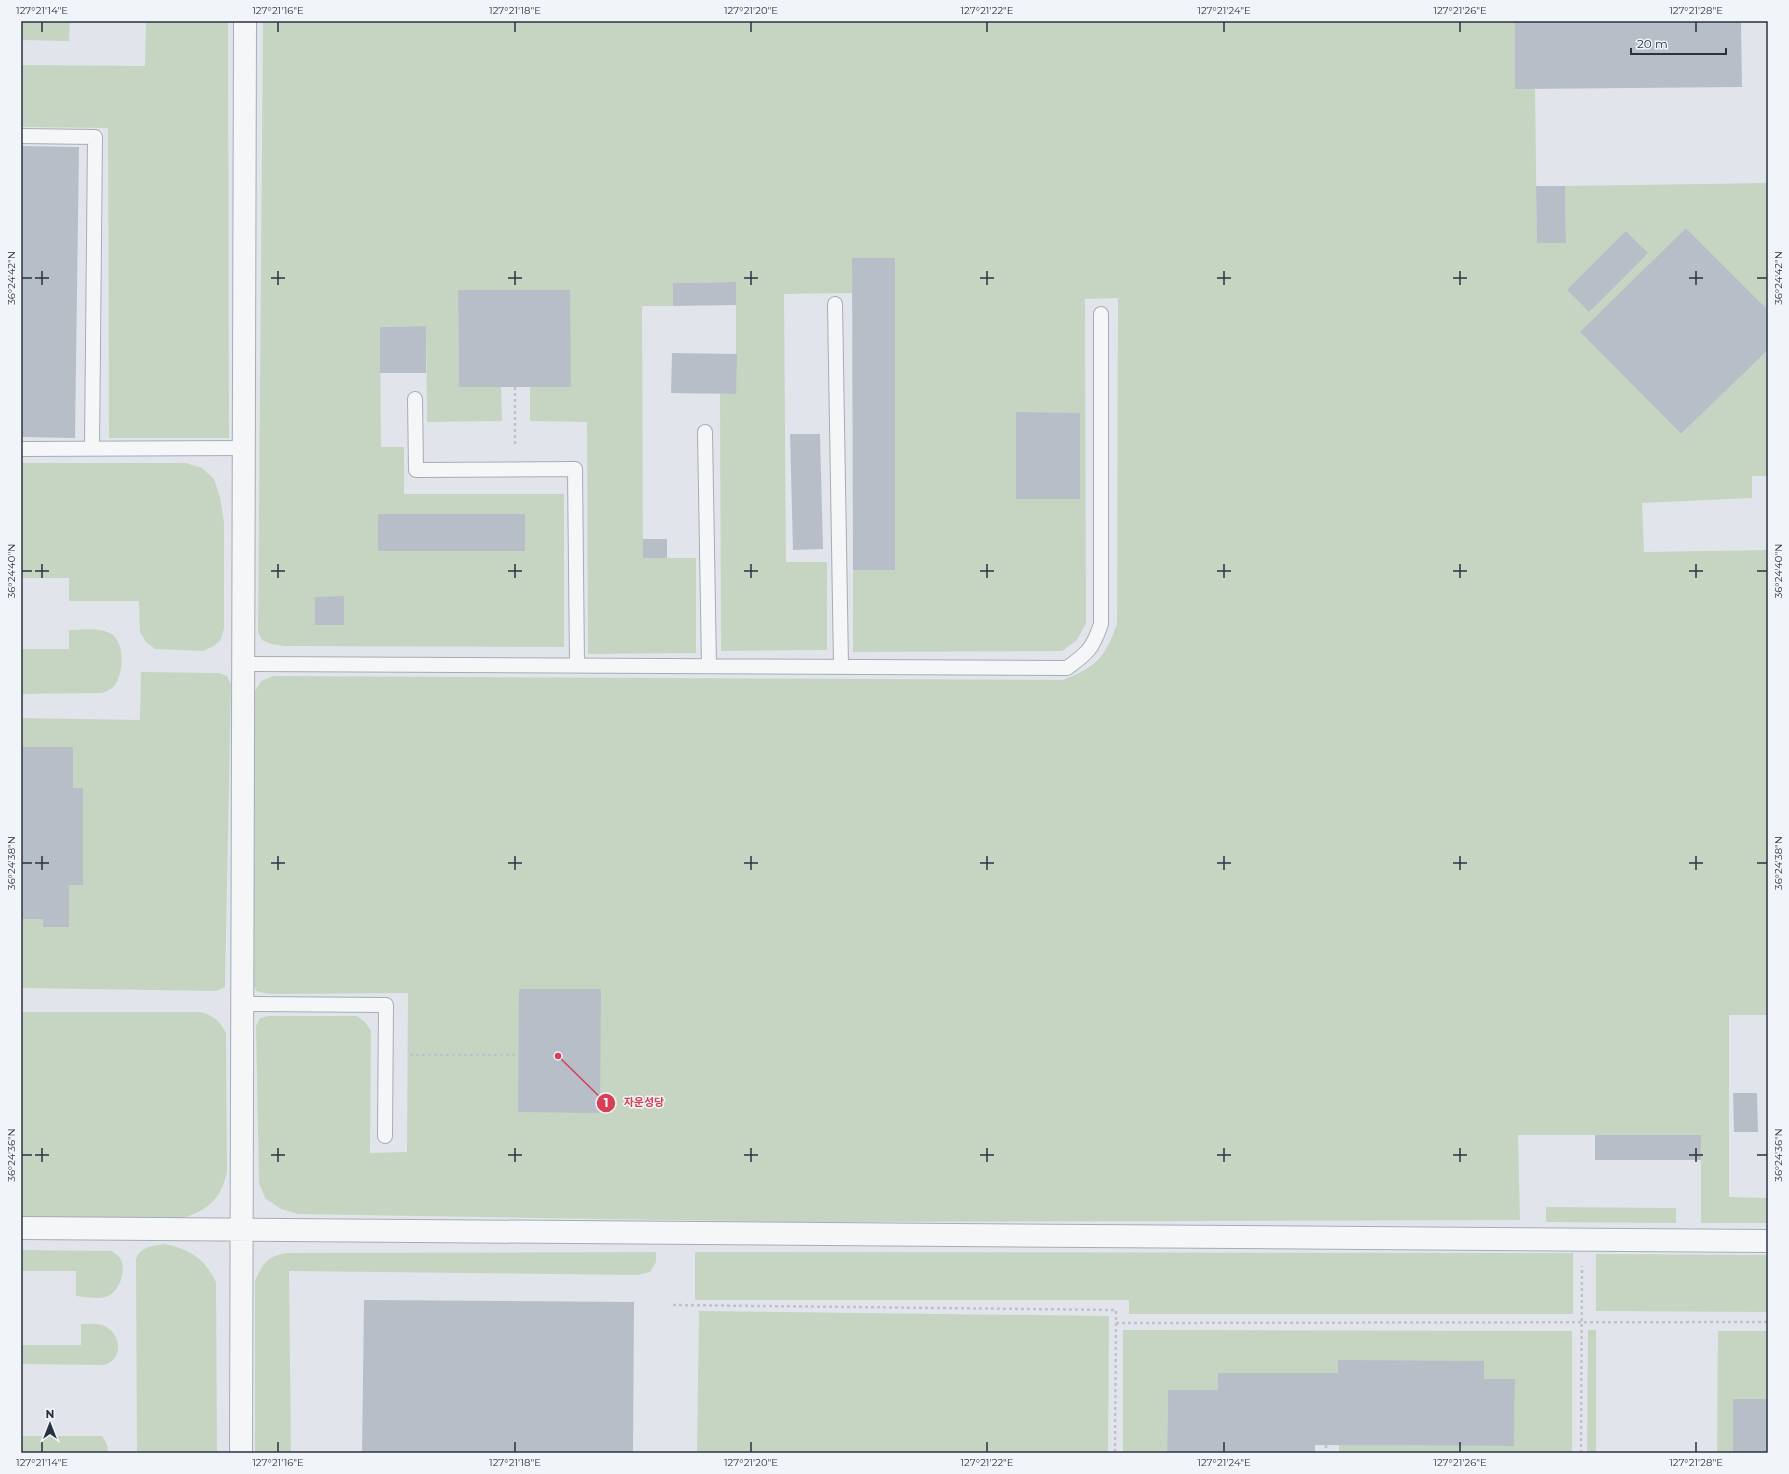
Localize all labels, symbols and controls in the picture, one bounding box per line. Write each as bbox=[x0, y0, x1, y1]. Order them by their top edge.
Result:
text: 127°21'14"E bbox=[16, 4, 68, 17]
text: 127°21'16"E bbox=[252, 4, 304, 17]
text: 127°21'18"E bbox=[489, 4, 541, 17]
text: 127°21'20"E bbox=[724, 4, 778, 17]
text: 127°21'22"E bbox=[960, 4, 1014, 17]
text: 127°21'24"E bbox=[1197, 4, 1251, 17]
text: 127°21'26"E bbox=[1433, 4, 1487, 17]
text: 127°21'28"E bbox=[1669, 4, 1723, 17]
scale bar bbox=[1631, 30, 1726, 56]
text: 20 m bbox=[1637, 36, 1668, 51]
text: 36°24'42"N bbox=[5, 251, 18, 305]
text: 36°24'42"N bbox=[1772, 251, 1785, 305]
text: 36°24'40"N bbox=[5, 544, 18, 598]
text: 36°24'40"N bbox=[1772, 544, 1785, 598]
text: 36°24'38"N bbox=[5, 836, 18, 890]
text: 36°24'38"N bbox=[1772, 836, 1785, 890]
callout: 자운성당 bbox=[596, 1091, 673, 1114]
text: 1 bbox=[604, 1095, 608, 1110]
text: 자운성당 bbox=[624, 1095, 664, 1109]
text: 36°24'36"N bbox=[5, 1128, 18, 1182]
text: 36°24'36"N bbox=[1772, 1128, 1785, 1182]
north arrow bbox=[30, 1404, 70, 1444]
text: N bbox=[46, 1407, 54, 1421]
text: 127°21'14"E bbox=[16, 1456, 68, 1469]
text: 127°21'16"E bbox=[252, 1456, 304, 1469]
text: 127°21'18"E bbox=[489, 1456, 541, 1469]
text: 127°21'20"E bbox=[724, 1456, 778, 1469]
text: 127°21'22"E bbox=[960, 1456, 1014, 1469]
text: 127°21'24"E bbox=[1197, 1456, 1251, 1469]
text: 127°21'26"E bbox=[1433, 1456, 1487, 1469]
text: 127°21'28"E bbox=[1669, 1456, 1723, 1469]

